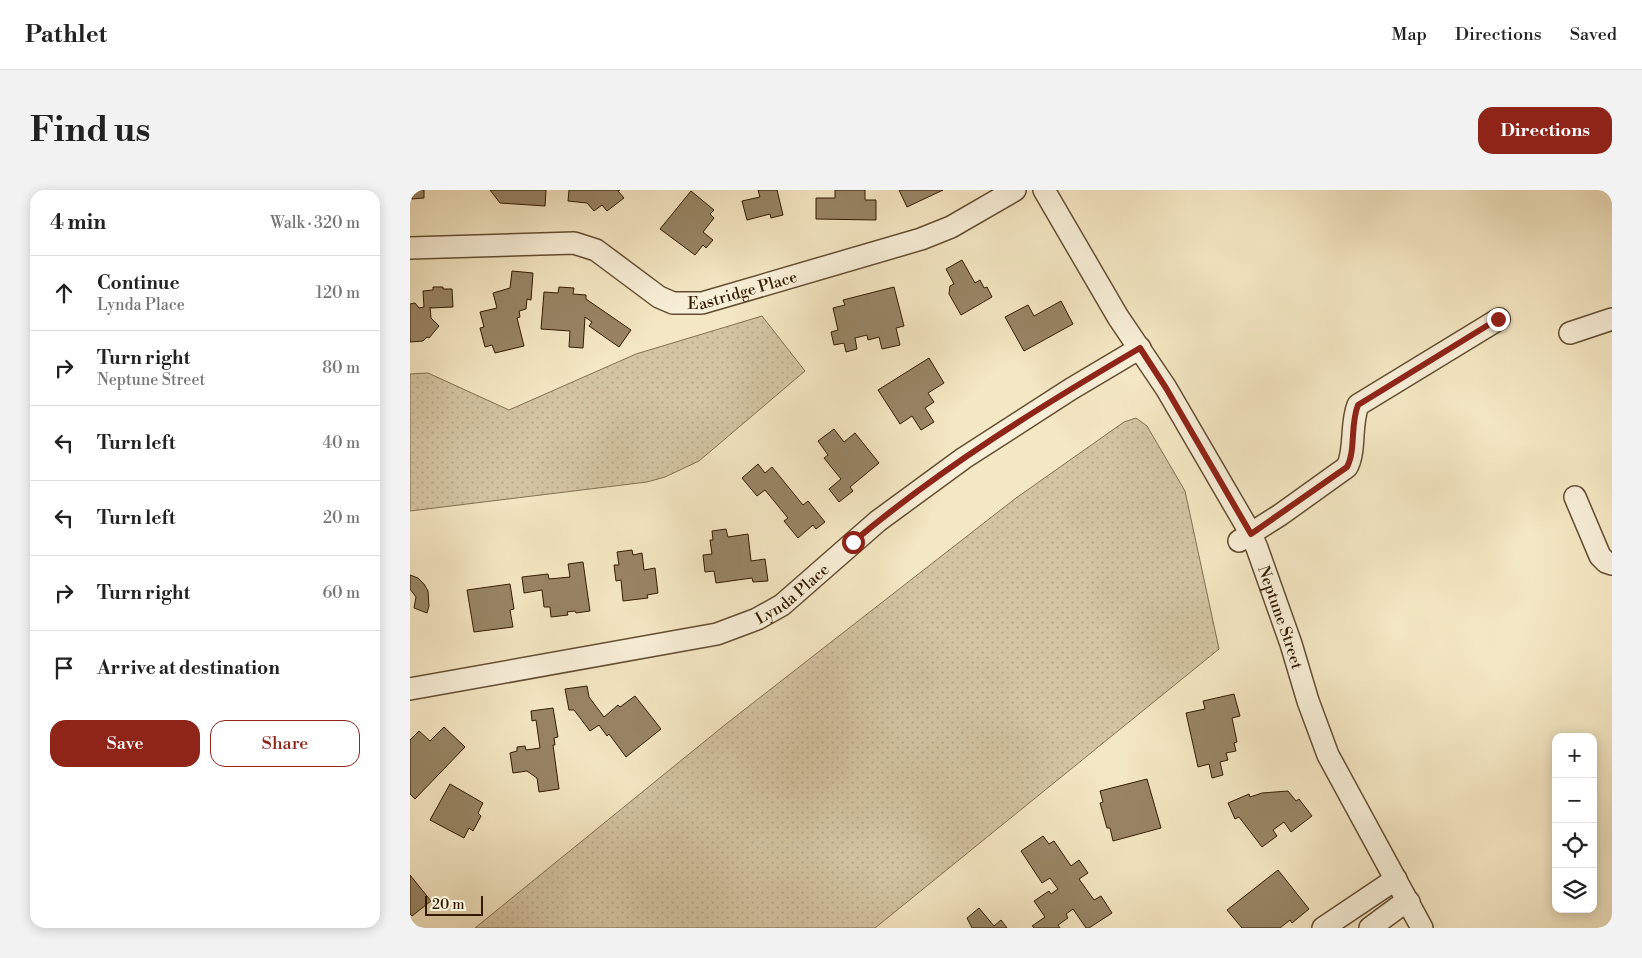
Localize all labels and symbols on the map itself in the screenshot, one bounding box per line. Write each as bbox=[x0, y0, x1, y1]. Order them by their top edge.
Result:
street label: Eastridge Place bbox=[687, 267, 800, 315]
route end bbox=[1487, 308, 1510, 331]
route start bbox=[842, 531, 865, 554]
street label: Lynda Place bbox=[752, 560, 833, 629]
street label: Neptune Street bbox=[1253, 563, 1307, 672]
scale bar bbox=[425, 893, 482, 916]

